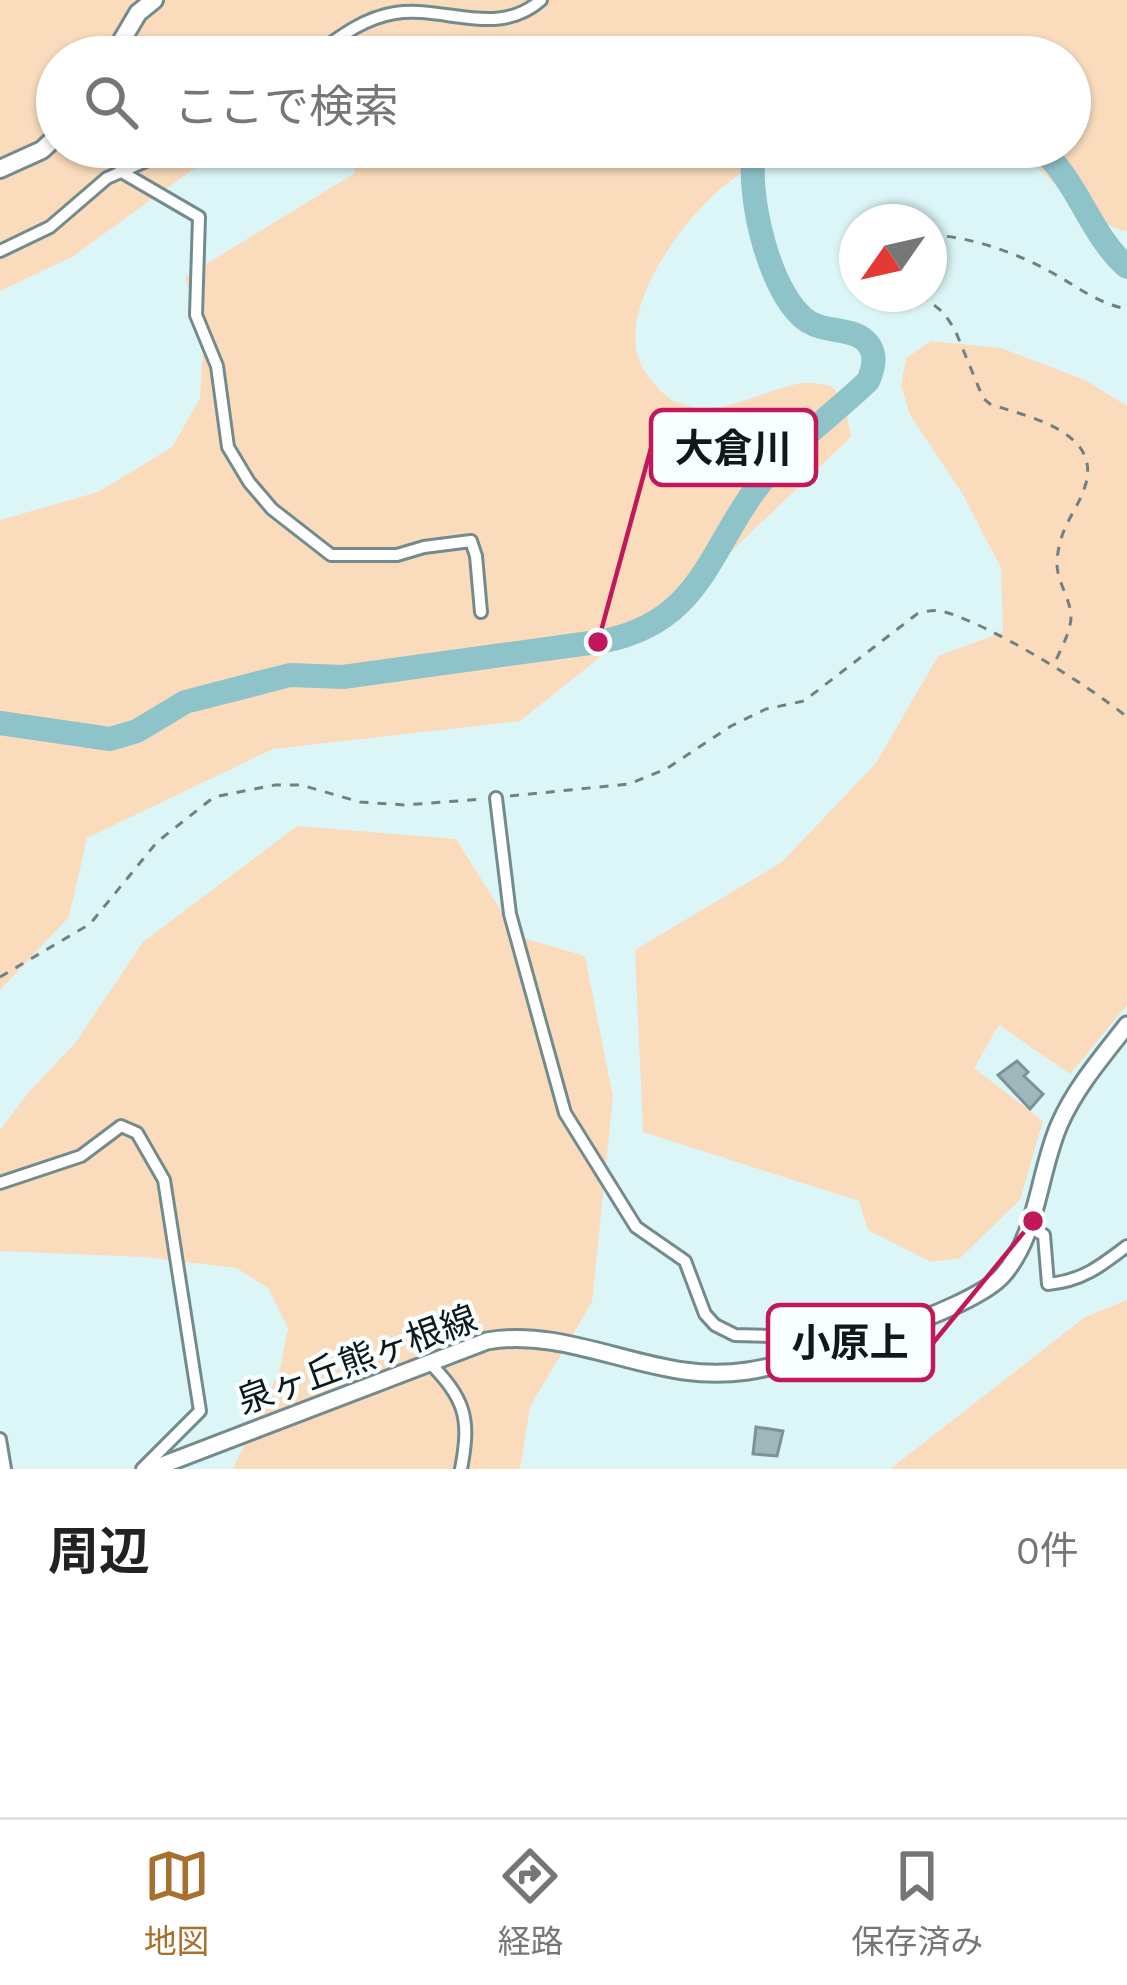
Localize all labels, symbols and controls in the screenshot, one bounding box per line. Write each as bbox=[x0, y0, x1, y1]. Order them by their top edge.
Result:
search box bbox=[36, 36, 1091, 168]
icon: search bbox=[78, 69, 144, 135]
text: ここで検索 bbox=[174, 80, 399, 133]
north arrow bbox=[839, 204, 947, 312]
callout: 大倉川 bbox=[651, 410, 816, 485]
text: 大倉川 bbox=[674, 426, 792, 471]
street label: 泉ヶ丘熊ヶ根線 bbox=[231, 1297, 483, 1423]
callout: 小原上 bbox=[768, 1305, 933, 1380]
text: 小原上 bbox=[791, 1320, 909, 1365]
text: 周辺 bbox=[48, 1522, 150, 1581]
text: 0件 bbox=[1016, 1528, 1079, 1573]
tab: 地図 bbox=[144, 1843, 210, 1963]
tab: 経路 bbox=[497, 1843, 563, 1963]
tab: 保存済み bbox=[851, 1843, 983, 1963]

